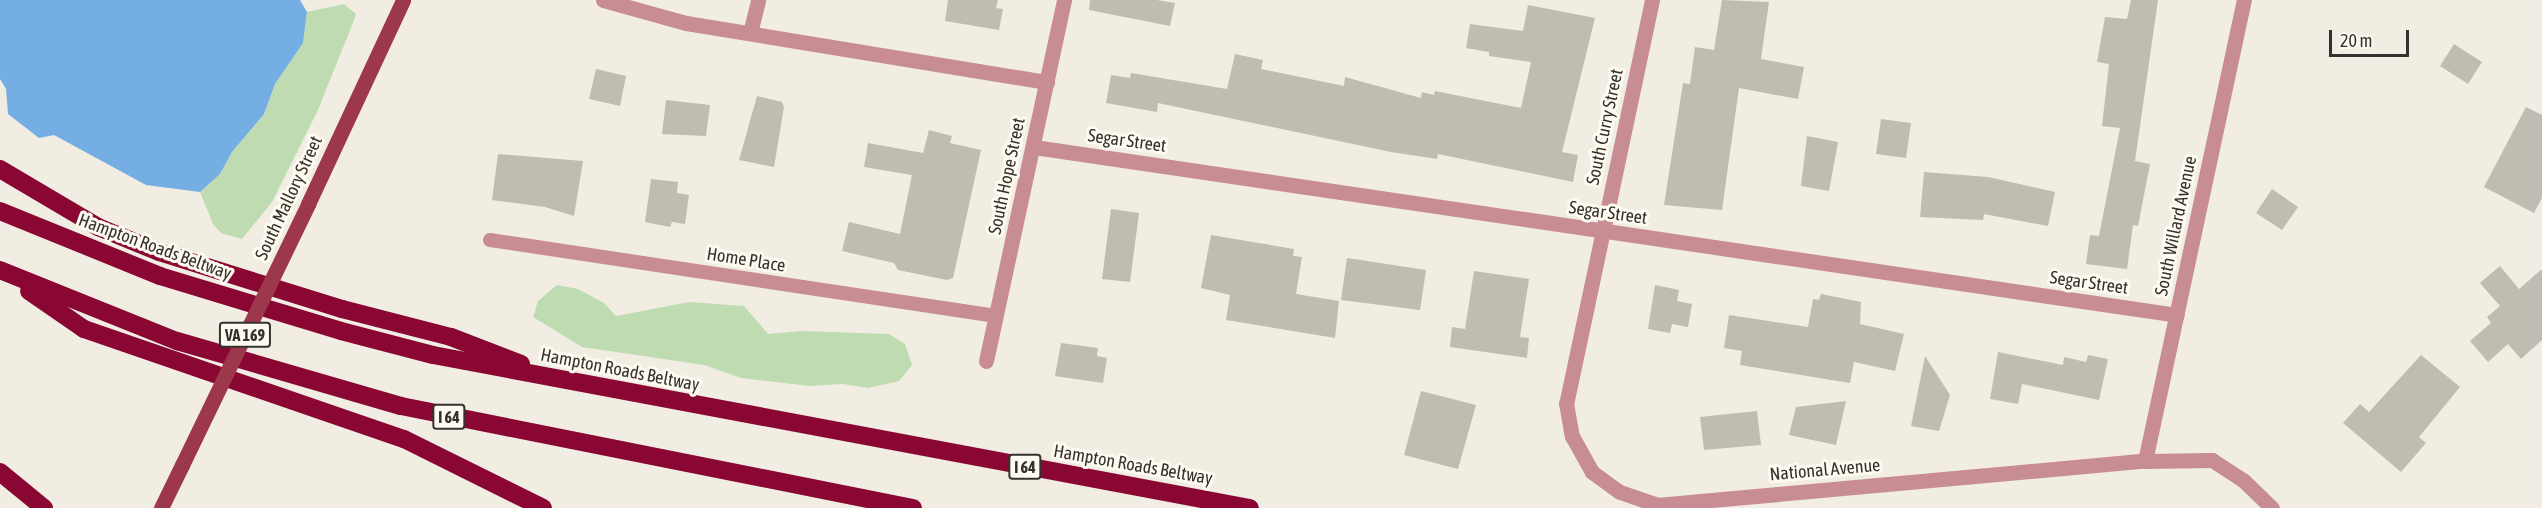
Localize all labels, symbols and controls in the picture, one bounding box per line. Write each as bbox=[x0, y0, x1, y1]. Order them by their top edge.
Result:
scale bar bbox=[2332, 18, 2412, 56]
text: 20 m bbox=[2340, 30, 2372, 51]
street label: South Curry Street bbox=[1582, 67, 1628, 187]
street label: South Hope Street bbox=[984, 116, 1030, 236]
street label: Segar Street bbox=[1087, 125, 1167, 157]
street label: South Mallory Street bbox=[251, 133, 327, 263]
street label: South Willard Avenue bbox=[2151, 154, 2201, 298]
street label: Segar Street bbox=[1568, 197, 1648, 229]
street label: Hampton Roads Beltway bbox=[76, 209, 234, 285]
street label: Home Place bbox=[705, 243, 787, 277]
street label: Segar Street bbox=[2049, 267, 2129, 299]
road number: VA 169 bbox=[218, 322, 272, 348]
street label: Hampton Roads Beltway bbox=[539, 344, 701, 396]
road number: I 64 bbox=[431, 404, 467, 430]
street label: Hampton Roads Beltway bbox=[1052, 440, 1214, 490]
road number: I 64 bbox=[1007, 454, 1043, 480]
street label: National Avenue bbox=[1769, 454, 1881, 486]

